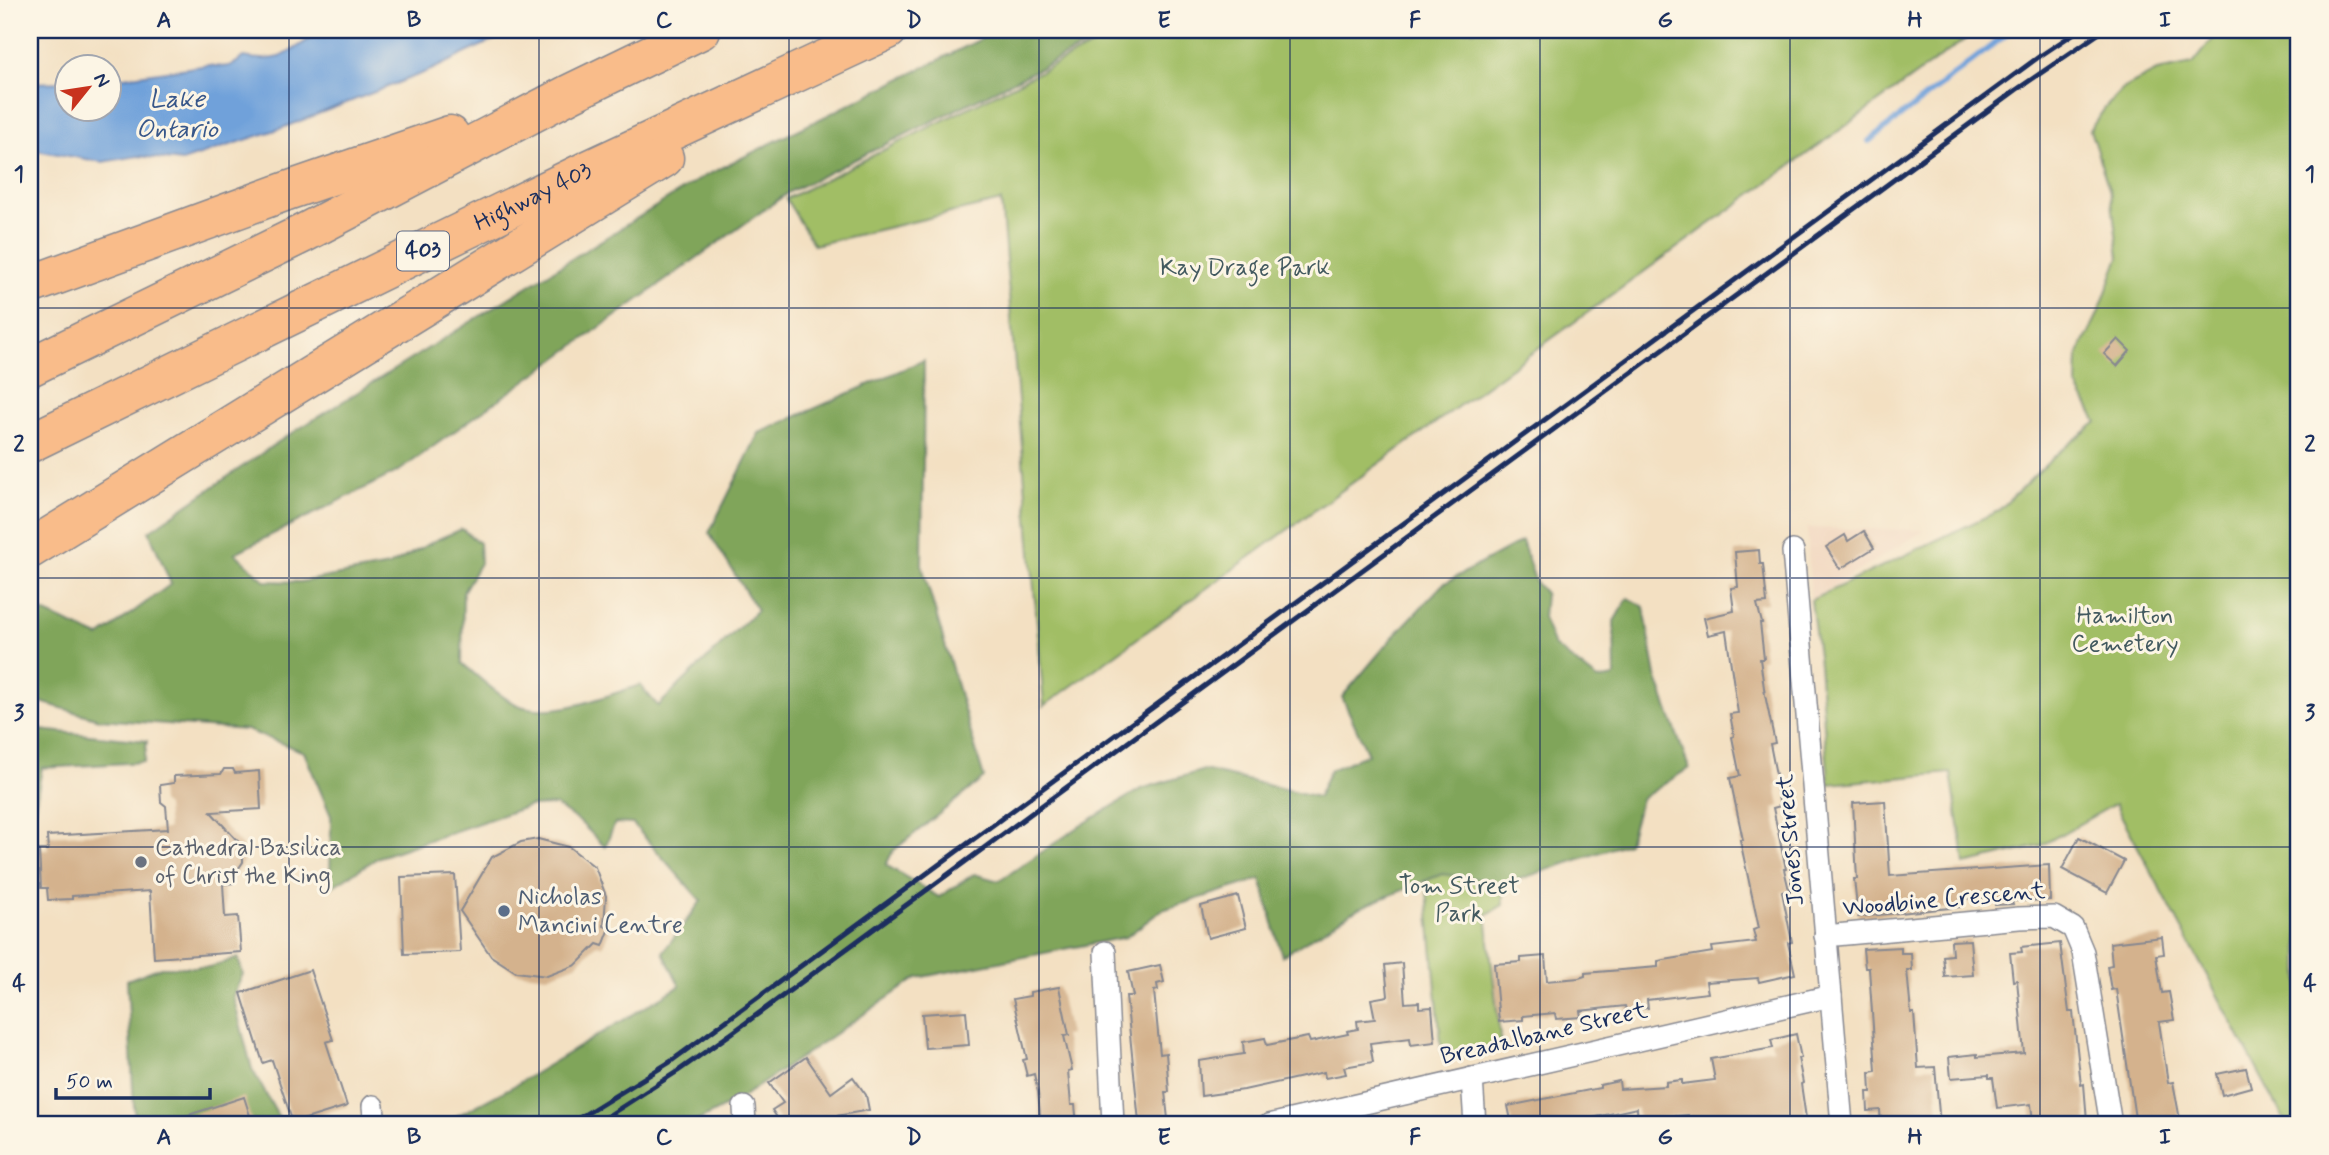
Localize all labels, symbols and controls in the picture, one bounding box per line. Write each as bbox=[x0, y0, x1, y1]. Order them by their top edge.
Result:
text: A bbox=[156, 6, 172, 36]
text: B bbox=[407, 6, 422, 36]
text: C bbox=[656, 6, 673, 36]
text: D bbox=[906, 6, 922, 36]
text: E bbox=[1157, 6, 1171, 36]
text: F bbox=[1409, 6, 1421, 36]
text: G bbox=[1657, 6, 1673, 36]
text: H bbox=[1907, 6, 1923, 36]
text: I bbox=[2159, 6, 2171, 36]
north arrow bbox=[52, 52, 122, 122]
text: N bbox=[87, 69, 115, 92]
water label: Lake Ontario bbox=[136, 83, 219, 147]
street label: Highway 403 bbox=[469, 155, 597, 239]
text: 1 bbox=[14, 160, 24, 190]
text: 1 bbox=[2305, 160, 2315, 190]
road number: 403 bbox=[397, 232, 449, 270]
park label: Kay Drage Park bbox=[1160, 253, 1330, 287]
text: 2 bbox=[13, 430, 25, 460]
text: 2 bbox=[2304, 430, 2316, 460]
park label: Hamilton Cemetery bbox=[2071, 601, 2179, 660]
text: 3 bbox=[14, 699, 25, 729]
text: 3 bbox=[2305, 699, 2316, 729]
street label: Jones Street bbox=[1770, 773, 1812, 907]
place label: Cathedral Basilica of Christ the King bbox=[155, 833, 342, 894]
marker: Cathedral Basilica of Christ the King bbox=[133, 854, 149, 870]
park label: Tom Street Park bbox=[1398, 871, 1520, 930]
street label: Woodbine Crescent bbox=[1841, 876, 2047, 924]
place label: Nicholas Mancini Centre bbox=[518, 882, 683, 941]
marker: Nicholas Mancini Centre bbox=[496, 903, 512, 919]
text: 4 bbox=[12, 969, 26, 999]
text: 4 bbox=[2303, 969, 2317, 999]
street label: Breadalbane Street bbox=[1438, 995, 1650, 1073]
scale bar bbox=[56, 1057, 210, 1101]
text: 50 m bbox=[66, 1068, 113, 1096]
text: A bbox=[156, 1123, 172, 1153]
text: B bbox=[407, 1123, 422, 1153]
text: C bbox=[656, 1123, 673, 1153]
text: D bbox=[906, 1123, 922, 1153]
text: E bbox=[1157, 1123, 1171, 1153]
text: F bbox=[1409, 1123, 1421, 1153]
text: G bbox=[1657, 1123, 1673, 1153]
text: H bbox=[1907, 1123, 1923, 1153]
text: I bbox=[2159, 1123, 2171, 1153]

